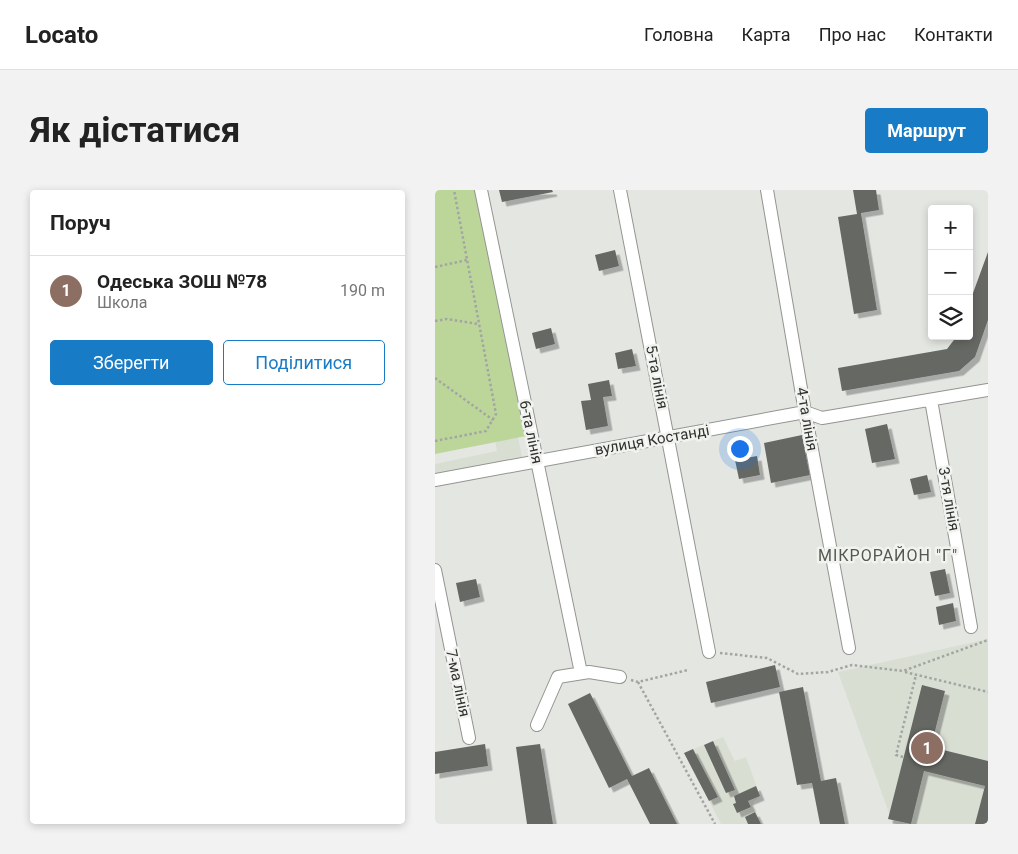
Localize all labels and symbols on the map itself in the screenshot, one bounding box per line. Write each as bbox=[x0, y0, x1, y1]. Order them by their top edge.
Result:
street label: 5-та лінія bbox=[642, 344, 672, 410]
street label: 4-та лінія bbox=[793, 386, 821, 452]
street label: 6-та лінія bbox=[516, 399, 546, 465]
street label: вулиця Костанді bbox=[593, 421, 711, 459]
your location bbox=[727, 436, 753, 462]
street label: 3-тя лінія bbox=[935, 466, 963, 532]
district label: МІКРОРАЙОН "Г" bbox=[818, 546, 958, 565]
street label: 7-ма лінія bbox=[442, 648, 474, 718]
pin: 1 bbox=[911, 729, 943, 767]

